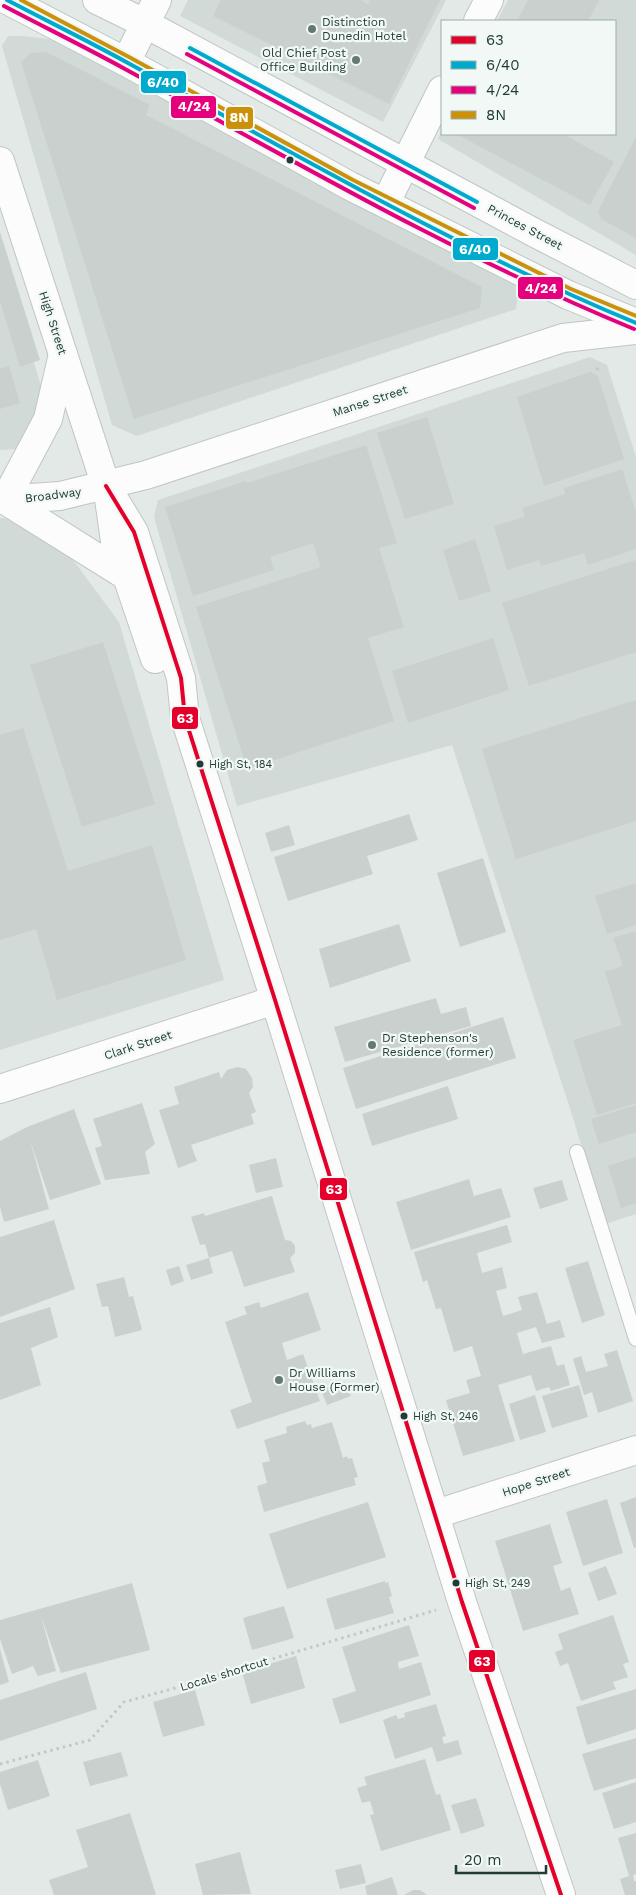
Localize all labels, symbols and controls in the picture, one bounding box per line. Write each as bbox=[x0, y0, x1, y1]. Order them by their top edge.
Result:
place label: Distinction Dunedin Hotel bbox=[322, 15, 406, 43]
legend bbox=[441, 20, 616, 135]
marker: Distinction Dunedin Hotel bbox=[306, 23, 318, 35]
text: 63 bbox=[486, 31, 504, 49]
place label: Old Chief Post Office Building bbox=[260, 46, 347, 74]
marker: Old Chief Post Office Building bbox=[350, 54, 362, 66]
text: 6/40 bbox=[486, 56, 520, 74]
line badge: 6/40 bbox=[140, 70, 187, 94]
text: 6/40 bbox=[147, 74, 179, 90]
text: 4/24 bbox=[486, 81, 519, 99]
line badge: 4/24 bbox=[170, 95, 217, 119]
text: 4/24 bbox=[178, 98, 210, 114]
line badge: 8N bbox=[225, 106, 254, 130]
text: 8N bbox=[486, 106, 506, 124]
text: 8N bbox=[229, 109, 249, 125]
unlabelled marker bbox=[285, 155, 295, 165]
street label: Princes Street bbox=[485, 201, 565, 253]
line badge: 6/40 bbox=[452, 237, 499, 261]
text: 6/40 bbox=[459, 241, 491, 257]
line badge: 4/24 bbox=[517, 276, 564, 300]
text: 4/24 bbox=[525, 280, 557, 296]
street label: High Street bbox=[36, 289, 70, 357]
street label: Manse Street bbox=[331, 382, 409, 420]
street label: Broadway bbox=[24, 485, 83, 505]
line badge: 63 bbox=[171, 706, 199, 730]
text: 63 bbox=[177, 710, 193, 726]
place label: High St, 184 bbox=[209, 758, 273, 771]
marker: High St, 184 bbox=[195, 759, 205, 769]
street label: Clark Street bbox=[102, 1027, 174, 1063]
place label: Dr Stephenson's Residence (former) bbox=[382, 1031, 493, 1059]
marker: Dr Stephenson's Residence (former) bbox=[366, 1039, 378, 1051]
line badge: 63 bbox=[319, 1177, 348, 1201]
text: 63 bbox=[326, 1181, 342, 1197]
place label: Dr Williams House (Former) bbox=[289, 1366, 379, 1394]
marker: Dr Williams House (Former) bbox=[273, 1374, 285, 1386]
place label: High St, 246 bbox=[413, 1410, 479, 1423]
marker: High St, 246 bbox=[399, 1411, 409, 1421]
street label: Hope Street bbox=[500, 1464, 572, 1500]
place label: High St, 249 bbox=[465, 1577, 531, 1590]
marker: High St, 249 bbox=[451, 1578, 461, 1588]
line badge: 63 bbox=[468, 1649, 496, 1673]
text: 63 bbox=[474, 1653, 490, 1669]
street label: Locals shortcut bbox=[178, 1654, 270, 1694]
scale bar bbox=[456, 1842, 546, 1874]
text: 20 m bbox=[464, 1851, 502, 1869]

